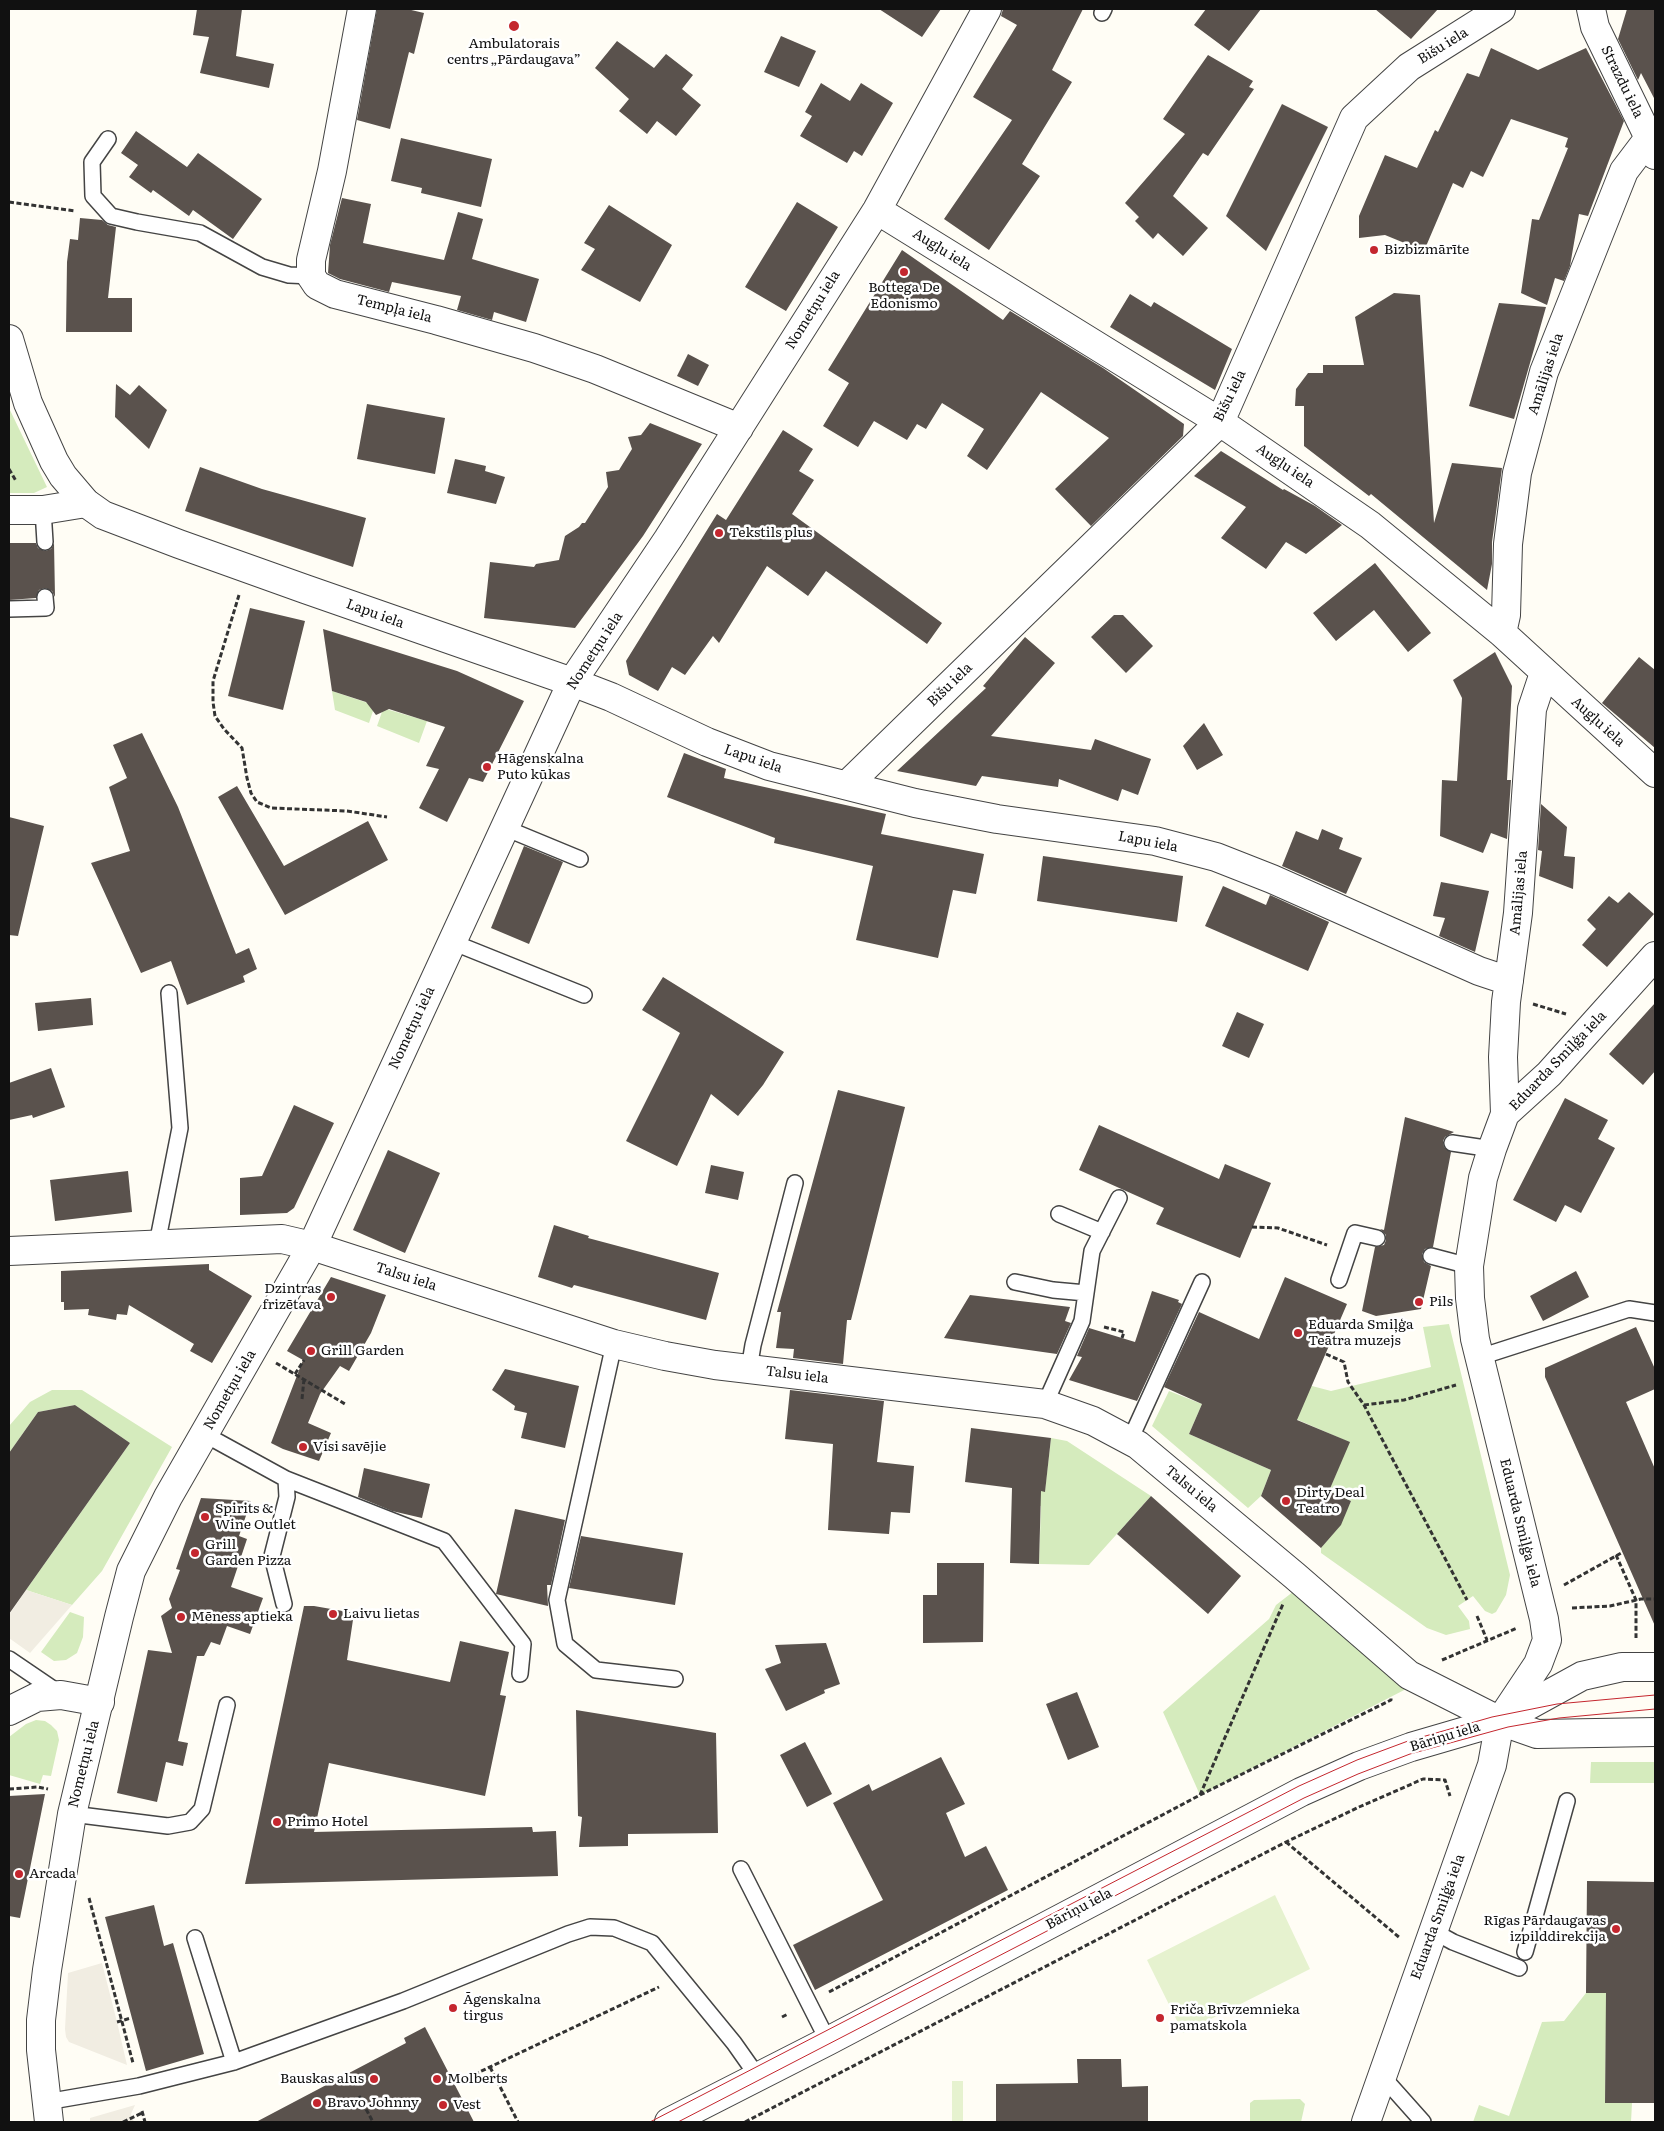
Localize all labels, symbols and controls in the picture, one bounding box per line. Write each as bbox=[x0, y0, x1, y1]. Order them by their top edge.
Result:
marker: Ambulatorais centrs „Pārdaugava” bbox=[507, 19, 521, 33]
street label: Bišu iela bbox=[1415, 24, 1471, 68]
place label: Ambulatorais centrs „Pārdaugava” bbox=[447, 36, 581, 68]
street label: Strazdu iela bbox=[1597, 43, 1647, 121]
street label: Augļu iela bbox=[909, 225, 975, 275]
place label: Bizbizmārīte bbox=[1384, 242, 1469, 258]
marker: Bizbizmārīte bbox=[1368, 244, 1380, 256]
marker: Bottega De Edonismo bbox=[898, 266, 910, 278]
street label: Nometņu iela bbox=[782, 268, 844, 352]
place label: Bottega De Edonismo bbox=[868, 280, 940, 312]
street label: Tempļa iela bbox=[354, 291, 434, 327]
street label: Amālijas iela bbox=[1525, 331, 1567, 417]
street label: Bišu iela bbox=[1210, 367, 1250, 425]
street label: Augļu iela bbox=[1253, 440, 1317, 492]
place label: Tekstils plus bbox=[729, 525, 812, 541]
marker: Tekstils plus bbox=[713, 527, 725, 539]
street label: Lapu iela bbox=[344, 596, 406, 632]
street label: Nometņu iela bbox=[564, 609, 626, 693]
street label: Bišu iela bbox=[924, 660, 976, 710]
street label: Augļu iela bbox=[1568, 694, 1628, 750]
street label: Lapu iela bbox=[722, 741, 784, 777]
place label: Hāgenskalna Puto kūkas bbox=[497, 751, 584, 784]
marker: Hāgenskalna Puto kūkas bbox=[481, 761, 493, 773]
street label: Lapu iela bbox=[1117, 828, 1179, 856]
street label: Amālijas iela bbox=[1507, 850, 1531, 936]
street label: Nometņu iela bbox=[385, 984, 439, 1072]
street label: Eduarda Smiļģa iela bbox=[1506, 1008, 1610, 1114]
street label: Talsu iela bbox=[373, 1259, 439, 1295]
place label: Dzintras frizētava bbox=[262, 1281, 321, 1314]
marker: Dzintras frizētava bbox=[325, 1291, 337, 1303]
place label: Pils bbox=[1429, 1294, 1453, 1310]
marker: Pils bbox=[1413, 1296, 1425, 1308]
place label: Eduarda Smiļģa Teātra muzejs bbox=[1308, 1317, 1413, 1350]
marker: Eduarda Smiļģa Teātra muzejs bbox=[1292, 1327, 1304, 1339]
place label: Grill Garden bbox=[321, 1343, 404, 1359]
marker: Grill Garden bbox=[305, 1345, 317, 1357]
street label: Nometņu iela bbox=[200, 1347, 260, 1433]
street label: Talsu iela bbox=[764, 1363, 830, 1387]
place label: Visi savējie bbox=[313, 1439, 386, 1455]
marker: Visi savējie bbox=[297, 1441, 309, 1453]
street label: Eduarda Smiļģa iela bbox=[1496, 1457, 1544, 1589]
street label: Talsu iela bbox=[1161, 1462, 1221, 1516]
place label: Dirty Deal Teatro bbox=[1296, 1485, 1365, 1518]
marker: Dirty Deal Teatro bbox=[1280, 1495, 1292, 1507]
place label: Spirits & Wine Outlet bbox=[215, 1501, 296, 1534]
marker: Spirits & Wine Outlet bbox=[199, 1511, 211, 1523]
place label: Grill Garden Pizza bbox=[205, 1537, 291, 1570]
marker: Grill Garden Pizza bbox=[189, 1547, 201, 1559]
place label: Laivu lietas bbox=[343, 1606, 419, 1622]
marker: Laivu lietas bbox=[327, 1608, 339, 1620]
place label: Mēness aptieka bbox=[191, 1609, 293, 1625]
marker: Mēness aptieka bbox=[175, 1611, 187, 1623]
street label: Bāriņu iela bbox=[1408, 1718, 1482, 1756]
street label: Nometņu iela bbox=[65, 1719, 103, 1809]
place label: Primo Hotel bbox=[287, 1814, 368, 1830]
marker: Primo Hotel bbox=[271, 1816, 283, 1828]
street label: Eduarda Smiļģa iela bbox=[1407, 1852, 1469, 1982]
place label: Arcada bbox=[29, 1866, 76, 1882]
marker: Arcada bbox=[13, 1868, 25, 1880]
street label: Bāriņu iela bbox=[1043, 1885, 1115, 1933]
place label: Rīgas Pārdaugavas izpilddirekcija bbox=[1484, 1913, 1606, 1945]
marker: Rīgas Pārdaugavas izpilddirekcija bbox=[1610, 1923, 1622, 1935]
place label: Āgenskalna tirgus bbox=[463, 1992, 541, 2024]
marker: Āgenskalna tirgus bbox=[447, 2002, 459, 2014]
place label: Friča Brīvzemnieka pamatskola bbox=[1170, 2002, 1300, 2034]
marker: Friča Brīvzemnieka pamatskola bbox=[1154, 2012, 1166, 2024]
place label: Bauskas alus bbox=[280, 2071, 364, 2087]
place label: Molberts bbox=[447, 2071, 507, 2087]
marker: Bauskas alus bbox=[368, 2073, 380, 2085]
marker: Molberts bbox=[431, 2073, 443, 2085]
place label: Bravo Johnny bbox=[327, 2095, 419, 2111]
marker: Bravo Johnny bbox=[311, 2097, 323, 2109]
place label: Vest bbox=[453, 2097, 481, 2113]
marker: Vest bbox=[437, 2099, 449, 2111]

